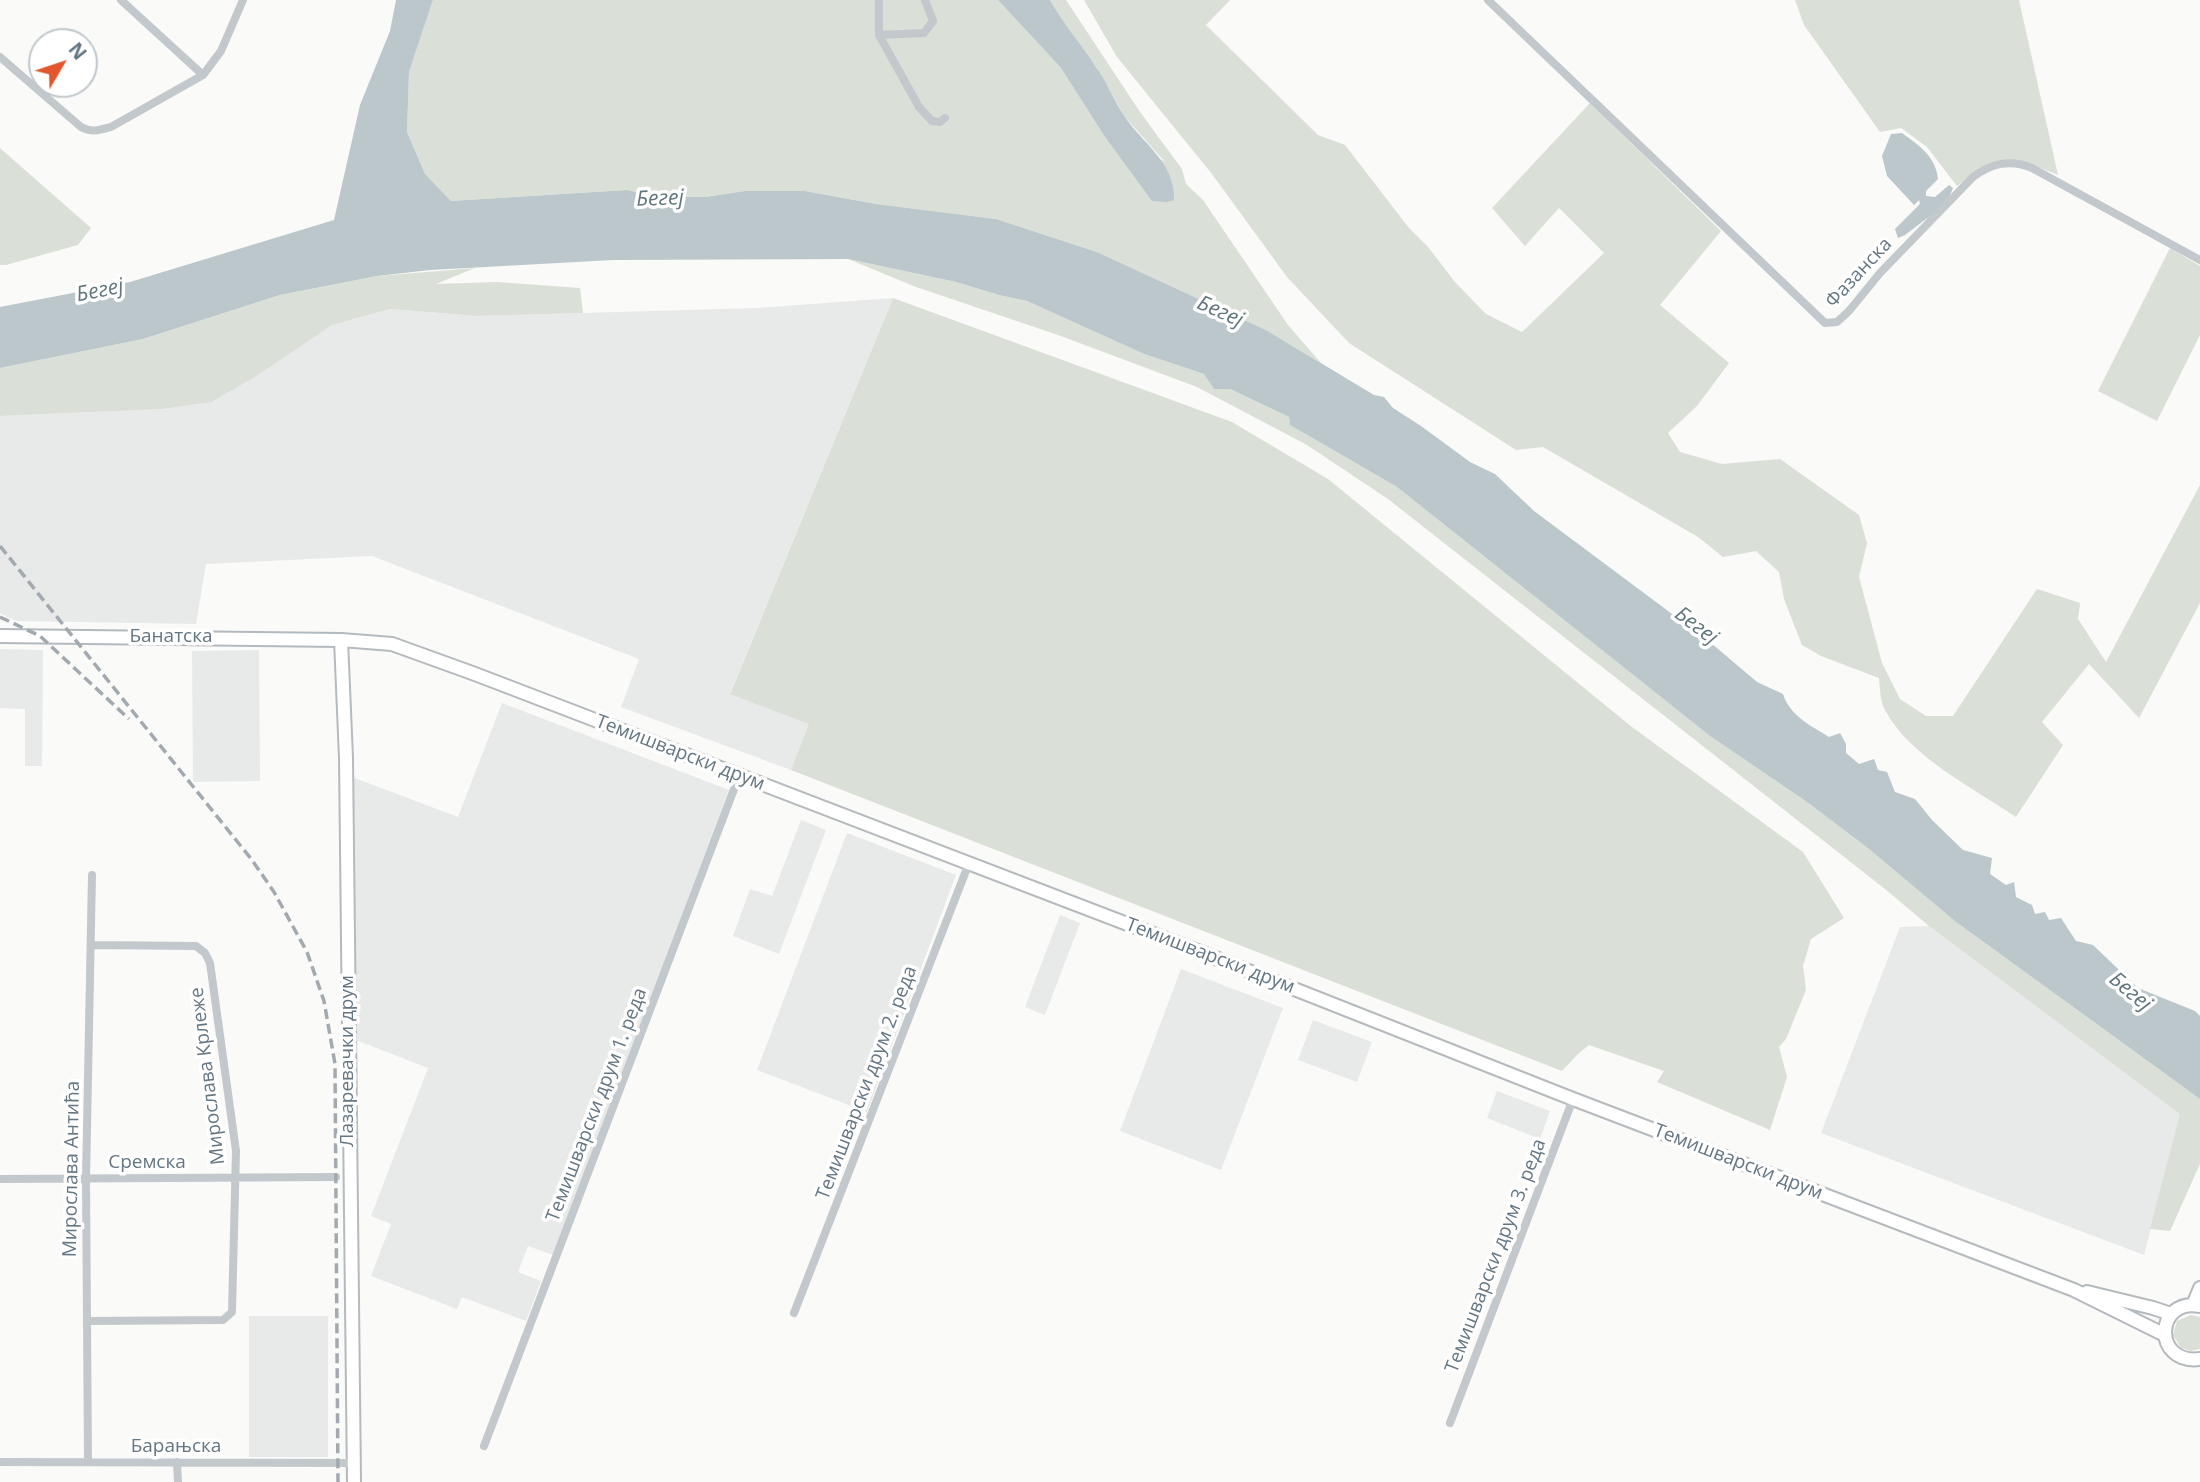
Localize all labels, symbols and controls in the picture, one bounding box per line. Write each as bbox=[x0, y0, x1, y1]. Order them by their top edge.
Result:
north arrow bbox=[28, 28, 98, 98]
text: N bbox=[63, 37, 93, 65]
water label: Бегеј bbox=[636, 186, 684, 212]
street label: Фазанска bbox=[1821, 233, 1897, 313]
water label: Бегеј bbox=[74, 274, 126, 308]
water label: Бегеј bbox=[1193, 291, 1247, 333]
water label: Бегеј bbox=[1669, 602, 1723, 650]
street label: Банатска bbox=[129, 626, 213, 648]
street label: Темишварски друм bbox=[592, 710, 768, 796]
street label: Темишварски друм bbox=[1122, 913, 1298, 999]
street label: Темишварски друм 2. реда bbox=[812, 963, 922, 1203]
water label: Бегеј bbox=[2104, 967, 2156, 1017]
street label: Лазаревачки друм bbox=[337, 975, 359, 1147]
street label: Темишварски друм 1. реда bbox=[542, 985, 652, 1225]
street label: Мирослава Крлеже bbox=[186, 986, 230, 1166]
street label: Мирослава Антића bbox=[59, 1081, 85, 1257]
street label: Темишварски друм bbox=[1650, 1119, 1826, 1205]
street label: Темишварски друм 3. реда bbox=[1441, 1136, 1551, 1376]
street label: Сремска bbox=[108, 1152, 186, 1174]
street label: Барањска bbox=[131, 1436, 221, 1458]

